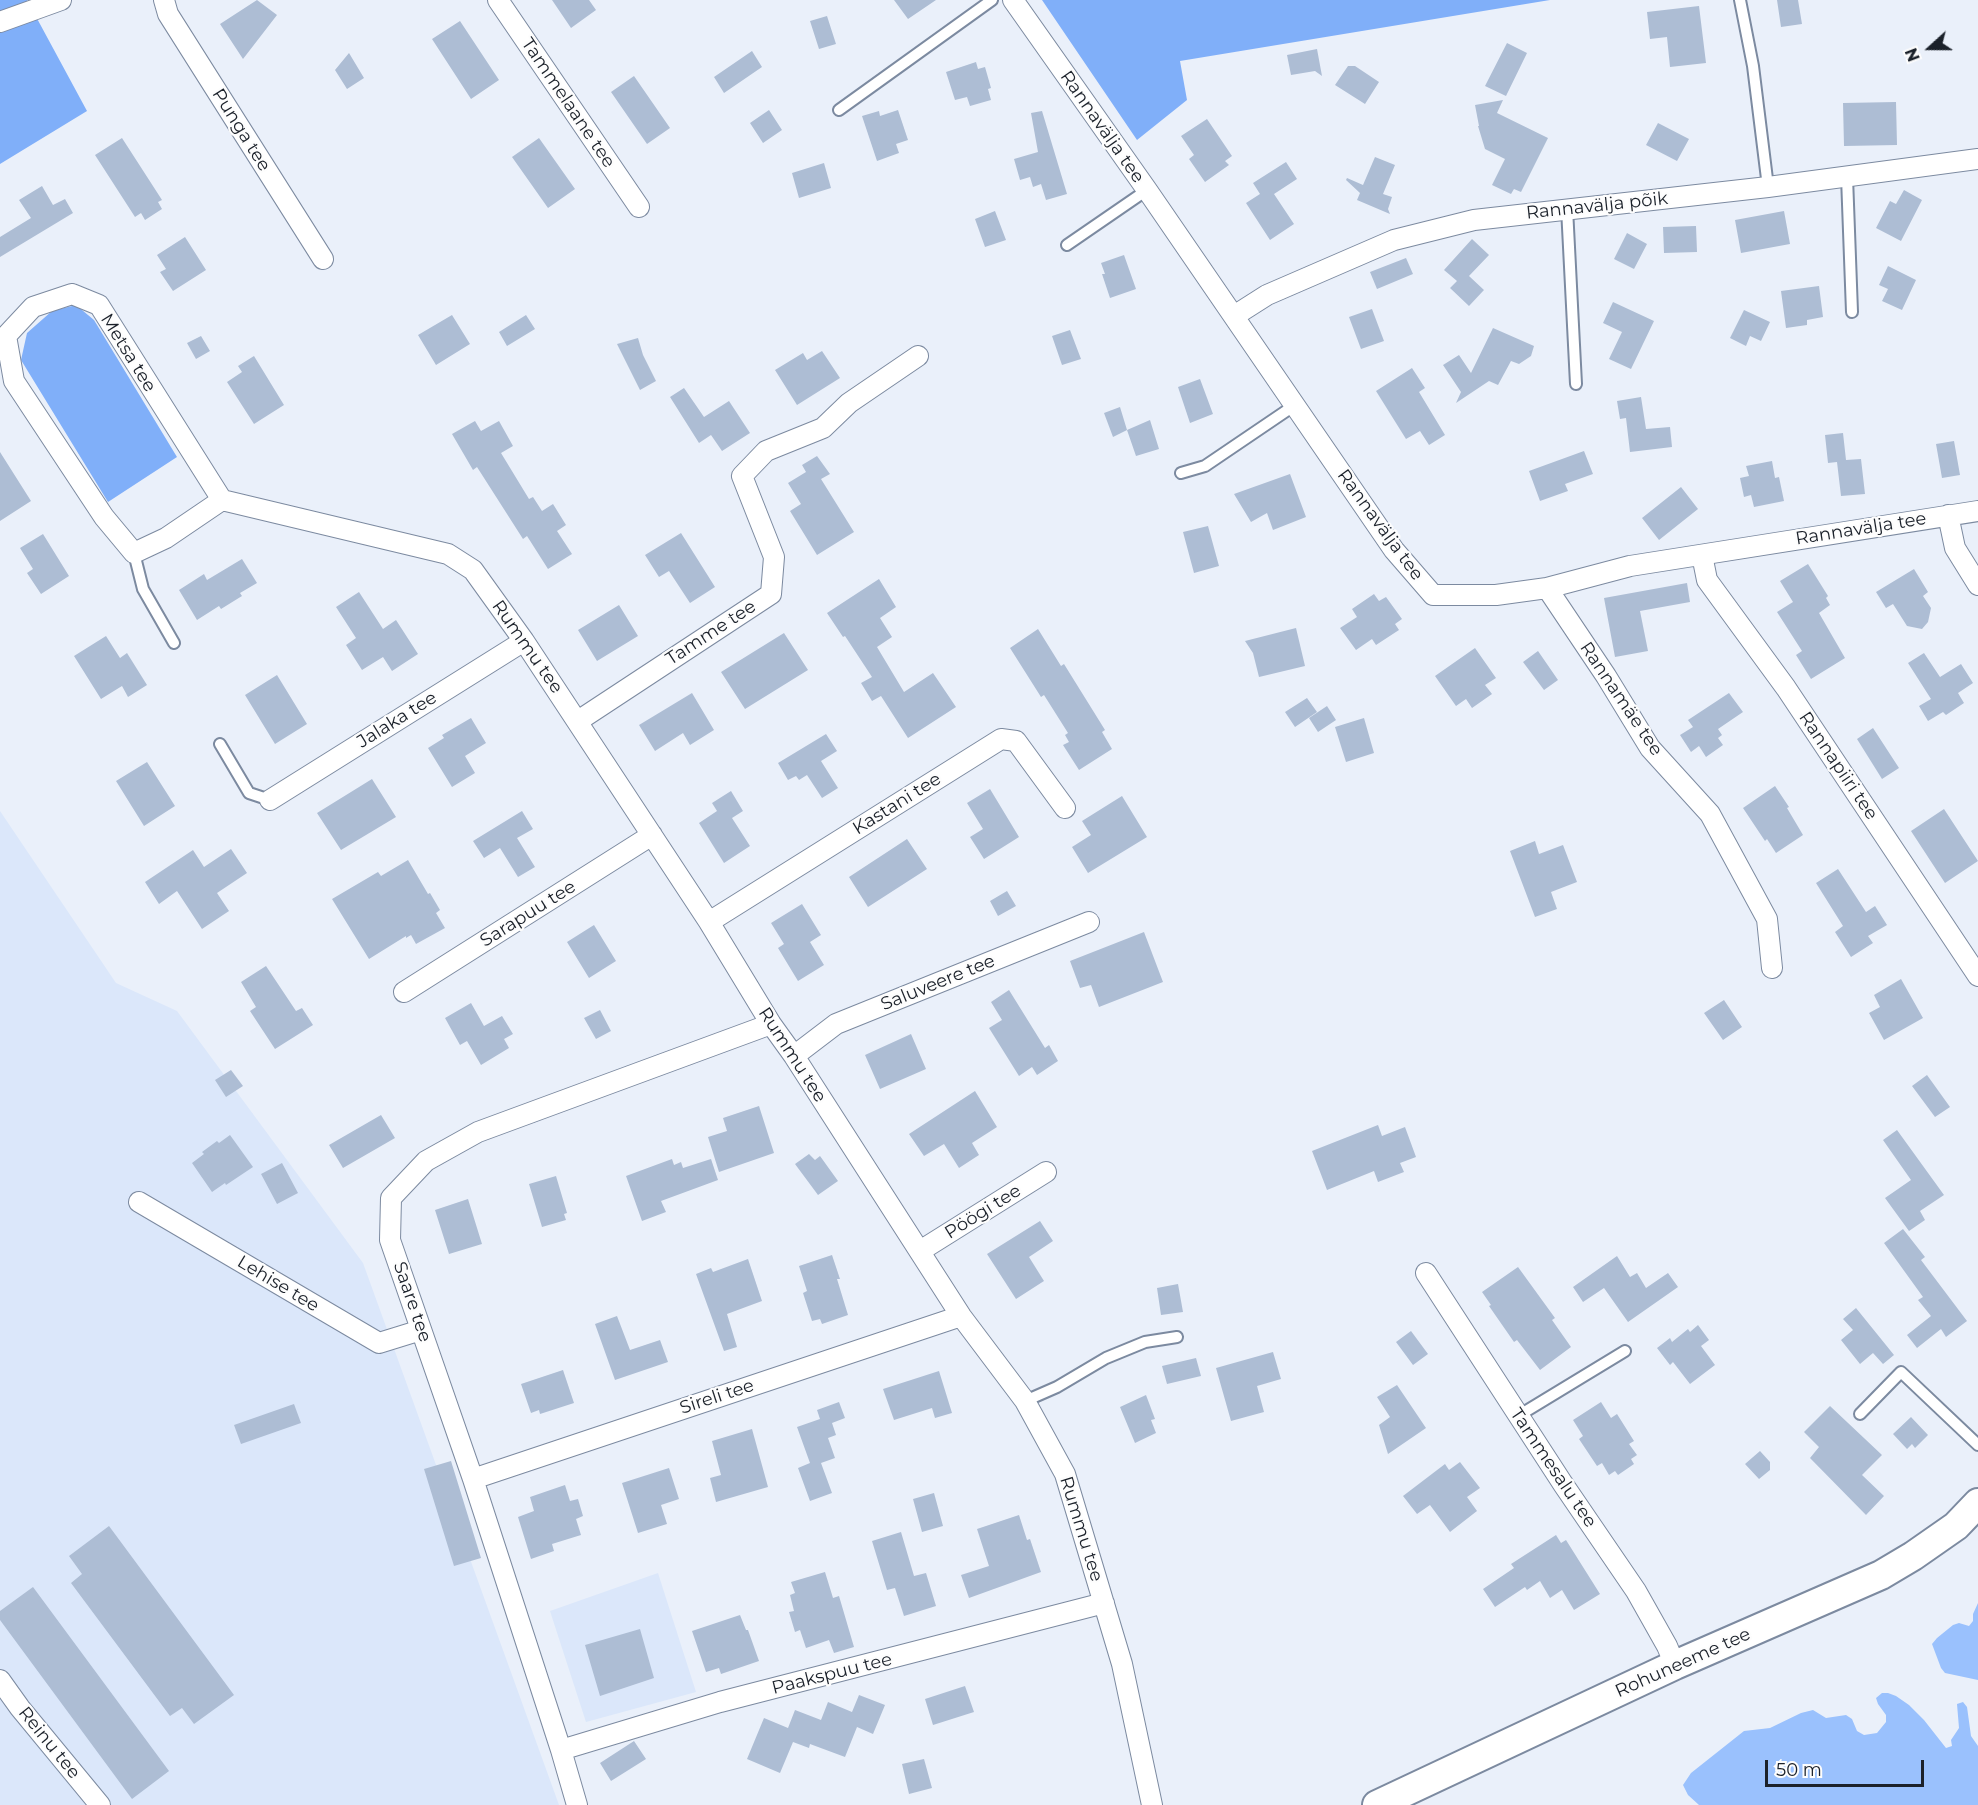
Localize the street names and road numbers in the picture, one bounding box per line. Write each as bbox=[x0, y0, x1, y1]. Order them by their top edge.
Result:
street label: Tammelaane tee bbox=[517, 34, 619, 172]
street label: Rannavälja tee bbox=[1055, 67, 1149, 187]
street label: Punga tee bbox=[207, 85, 275, 175]
street label: Rannavälja põik bbox=[1525, 188, 1669, 224]
street label: Metsa tee bbox=[95, 310, 161, 396]
street label: Rannavälja tee bbox=[1332, 465, 1428, 585]
street label: Rannavälja tee bbox=[1794, 508, 1928, 550]
street label: Rummu tee bbox=[487, 596, 567, 698]
street label: Tamme tee bbox=[662, 596, 760, 670]
street label: Rannamäe tee bbox=[1575, 638, 1667, 760]
street label: Jalaka tee bbox=[353, 687, 441, 753]
street label: Rannapiiri tee bbox=[1794, 708, 1882, 824]
street label: Kastani tee bbox=[849, 768, 945, 840]
street label: Sarapuu tee bbox=[476, 876, 580, 952]
street label: Saluveere tee bbox=[878, 950, 998, 1016]
street label: Rummu tee bbox=[753, 1003, 831, 1107]
street label: Pöögi tee bbox=[941, 1180, 1025, 1244]
street label: Lehise tee bbox=[233, 1251, 323, 1317]
street label: Saare tee bbox=[388, 1259, 436, 1345]
street label: Sireli tee bbox=[677, 1375, 757, 1419]
street label: Tammesalu tee bbox=[1505, 1404, 1601, 1532]
street label: Rummu tee bbox=[1055, 1474, 1107, 1584]
street label: Rohuneeme tee bbox=[1612, 1623, 1754, 1703]
street label: Paakspuu tee bbox=[770, 1649, 894, 1699]
street label: Reinu tee bbox=[13, 1703, 85, 1783]

